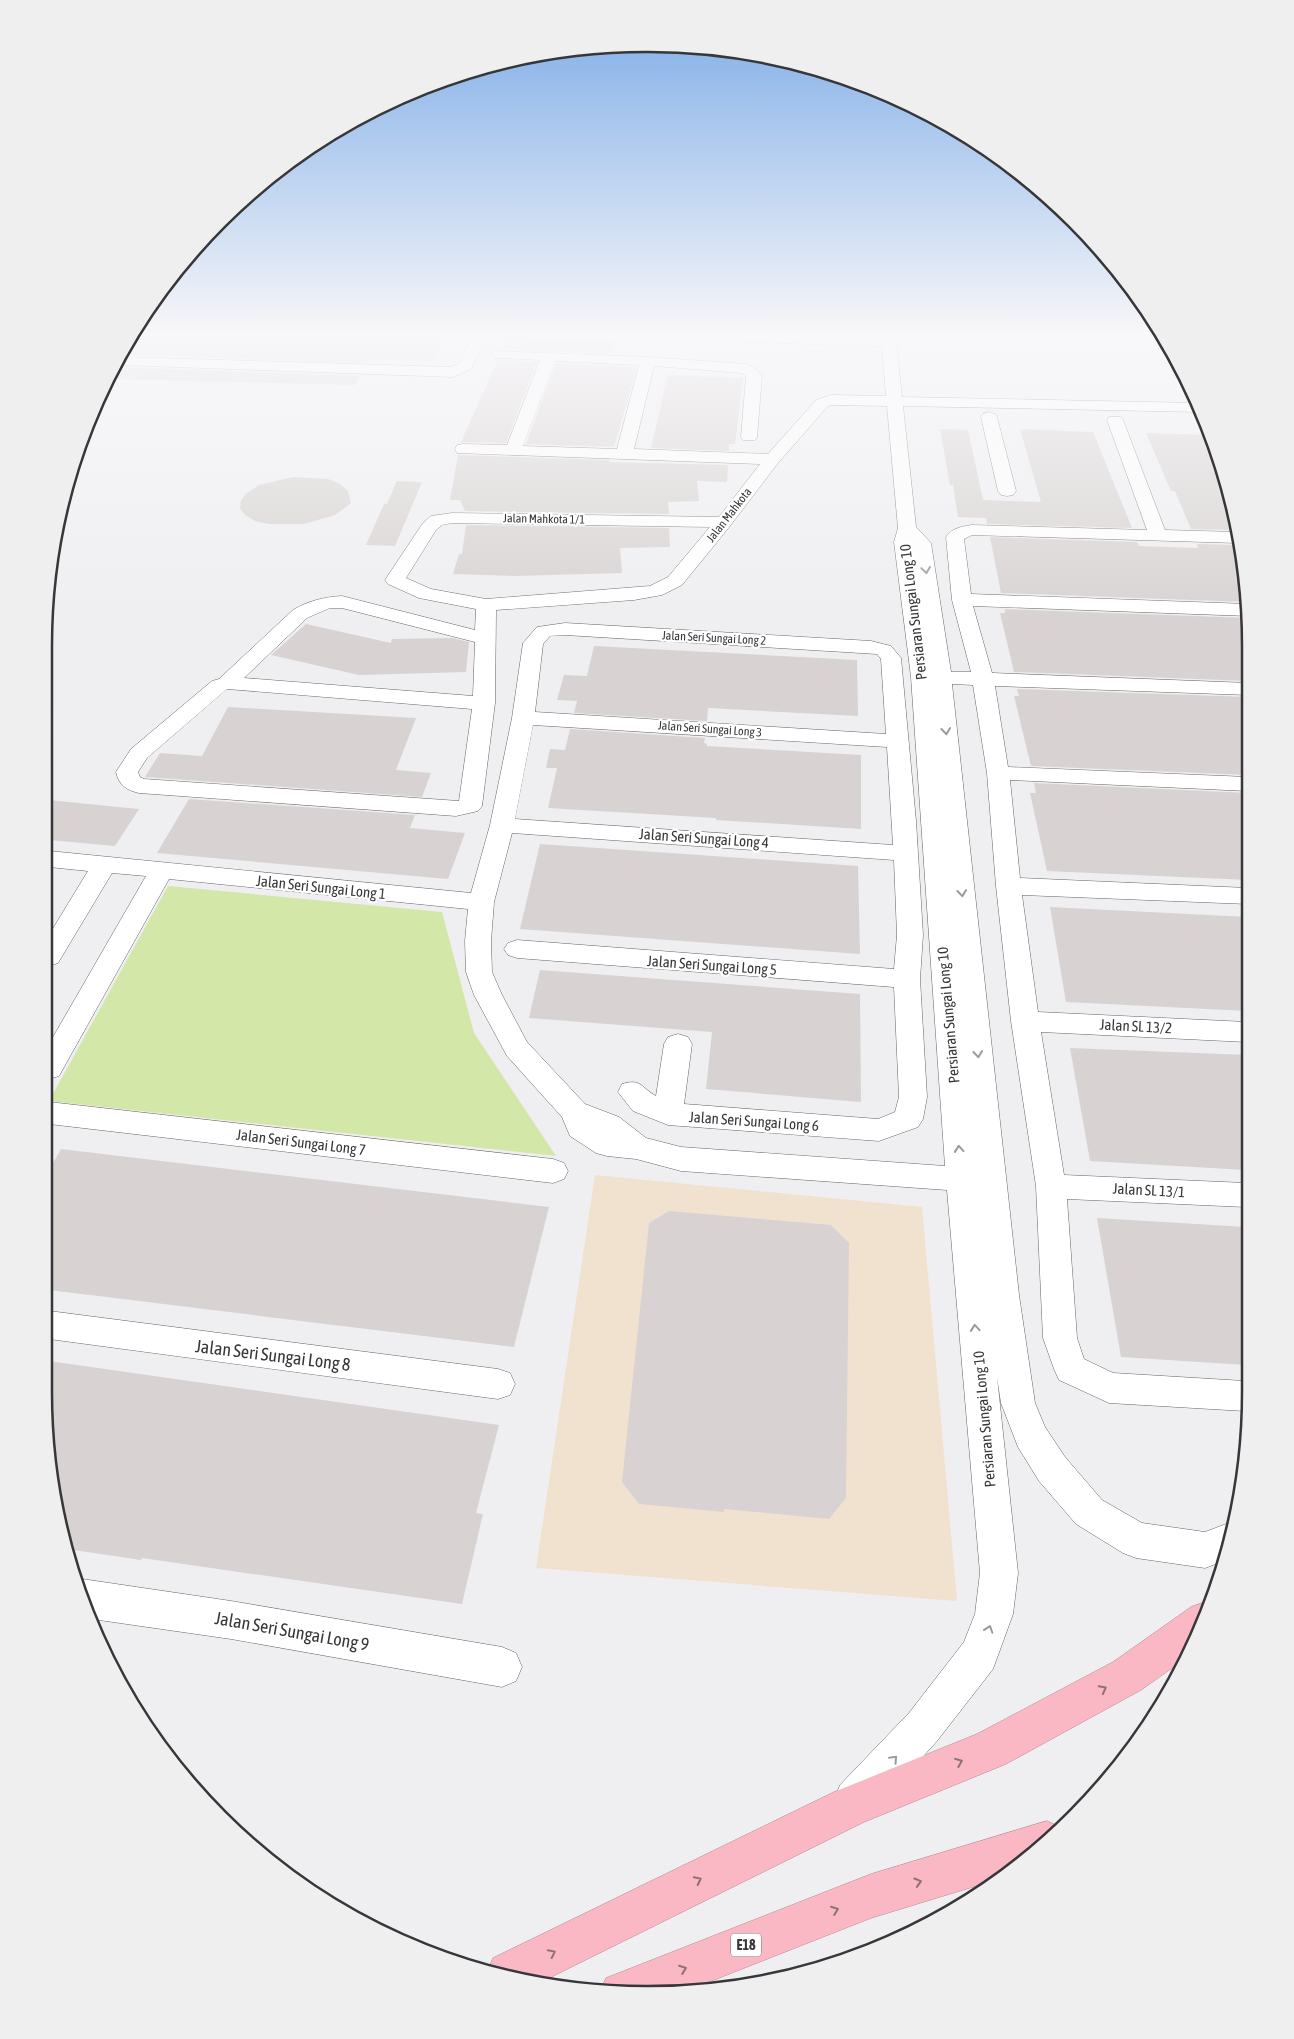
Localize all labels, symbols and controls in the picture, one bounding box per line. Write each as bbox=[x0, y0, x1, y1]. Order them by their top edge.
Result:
street label: Jalan Mahkota bbox=[704, 485, 754, 545]
street label: Jalan Mahkota 1/1 bbox=[503, 511, 585, 527]
street label: Persiaran Sungai Long 10 bbox=[896, 543, 930, 681]
one-way arrow bbox=[920, 566, 931, 574]
street label: Jalan Seri Sungai Long 2 bbox=[662, 628, 766, 648]
street label: Jalan Seri Sungai Long 3 bbox=[658, 718, 762, 740]
one-way arrow bbox=[941, 727, 952, 735]
street label: Jalan Seri Sungai Long 4 bbox=[638, 825, 770, 851]
street label: Jalan Seri Sungai Long 1 bbox=[255, 872, 387, 902]
one-way arrow bbox=[957, 889, 968, 897]
street label: Persiaran Sungai Long 10 bbox=[934, 946, 962, 1084]
street label: Jalan Seri Sungai Long 5 bbox=[646, 952, 778, 978]
street label: Jalan SL 13/2 bbox=[1099, 1016, 1173, 1036]
one-way arrow bbox=[973, 1051, 984, 1059]
street label: Jalan Seri Sungai Long 6 bbox=[688, 1108, 820, 1134]
street label: Jalan Seri Sungai Long 7 bbox=[235, 1126, 367, 1158]
one-way arrow bbox=[953, 1145, 964, 1153]
street label: Jalan SL 13/1 bbox=[1112, 1180, 1186, 1200]
one-way arrow bbox=[970, 1324, 981, 1332]
street label: Jalan Seri Sungai Long 8 bbox=[194, 1335, 352, 1375]
street label: Persiaran Sungai Long 10 bbox=[970, 1350, 998, 1488]
street label: Jalan Seri Sungai Long 9 bbox=[213, 1607, 371, 1655]
one-way arrow bbox=[983, 1625, 993, 1633]
one-way arrow bbox=[1098, 1685, 1107, 1695]
one-way arrow bbox=[888, 1755, 897, 1764]
one-way arrow bbox=[954, 1758, 962, 1768]
one-way arrow bbox=[693, 1876, 702, 1886]
one-way arrow bbox=[913, 1878, 921, 1888]
one-way arrow bbox=[830, 1906, 839, 1916]
road number: E18 bbox=[731, 1934, 761, 1956]
one-way arrow bbox=[547, 1948, 556, 1959]
one-way arrow bbox=[679, 1965, 687, 1975]

